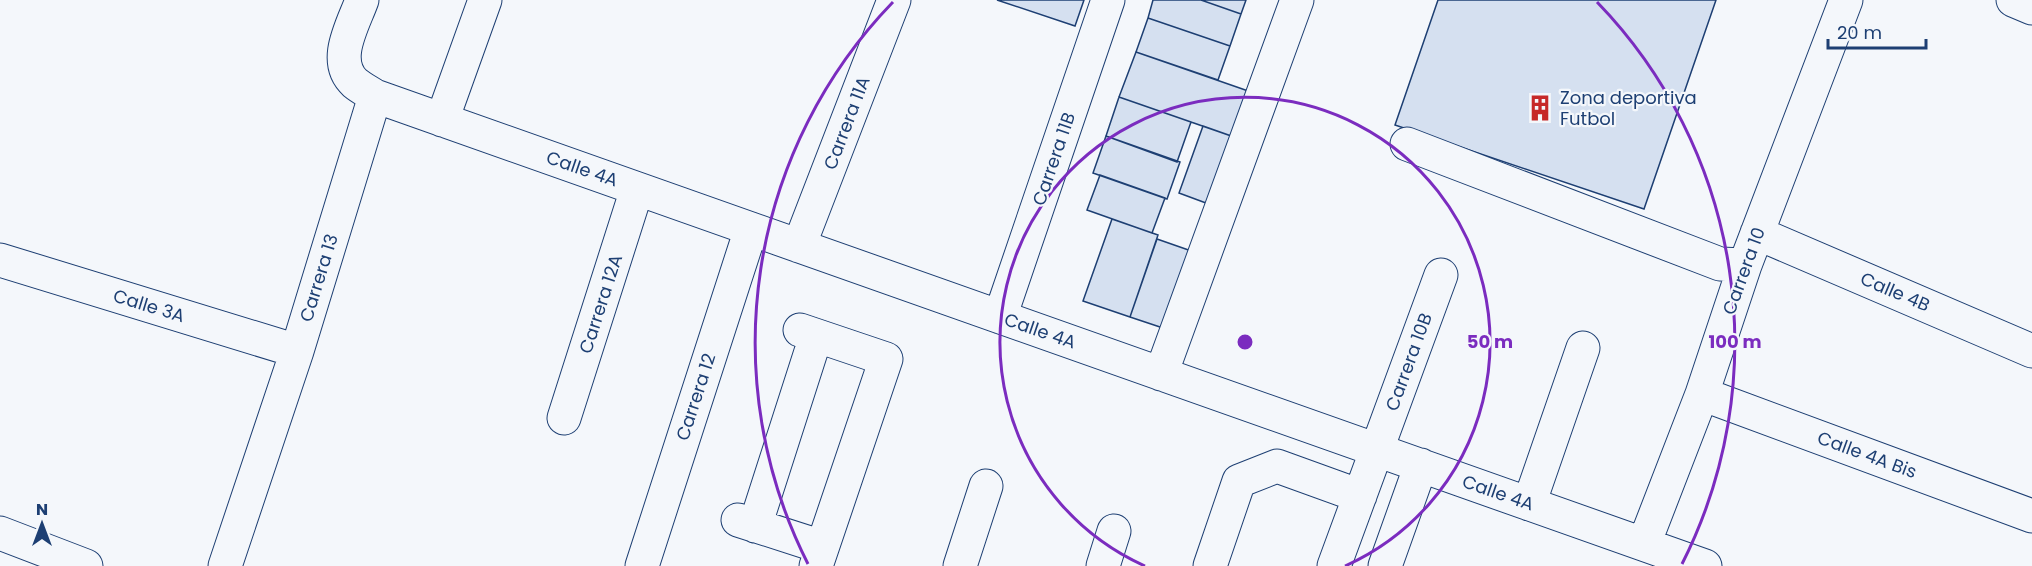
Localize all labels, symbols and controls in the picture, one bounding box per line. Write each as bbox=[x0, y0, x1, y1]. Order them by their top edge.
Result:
scale bar bbox=[1828, 12, 1926, 50]
text: 20 m bbox=[1837, 20, 1882, 45]
street label: Carrera 11A bbox=[817, 73, 876, 173]
place label: Zona deportiva Futbol bbox=[1560, 85, 1697, 131]
building icon: Zona deportiva Futbol bbox=[1525, 93, 1555, 123]
street label: Carrera 11B bbox=[1026, 109, 1081, 209]
street label: Calle 4A bbox=[543, 145, 621, 192]
street label: Carrera 10 bbox=[1716, 224, 1771, 318]
street label: Carrera 13 bbox=[293, 231, 344, 325]
street label: Carrera 12A bbox=[573, 251, 628, 356]
street label: Calle 4B bbox=[1857, 266, 1934, 317]
street label: Calle 3A bbox=[110, 283, 188, 328]
street label: Calle 4A bbox=[1001, 307, 1079, 354]
street label: Carrera 10B bbox=[1379, 309, 1438, 414]
text: 50 m bbox=[1467, 329, 1513, 354]
text: 100 m bbox=[1708, 329, 1762, 354]
centre of rings bbox=[1235, 332, 1255, 352]
street label: Carrera 12 bbox=[670, 350, 721, 444]
street label: Calle 4A Bis bbox=[1814, 425, 1920, 484]
street label: Calle 4A bbox=[1459, 469, 1537, 516]
north arrow bbox=[12, 494, 72, 554]
text: N bbox=[36, 498, 48, 521]

